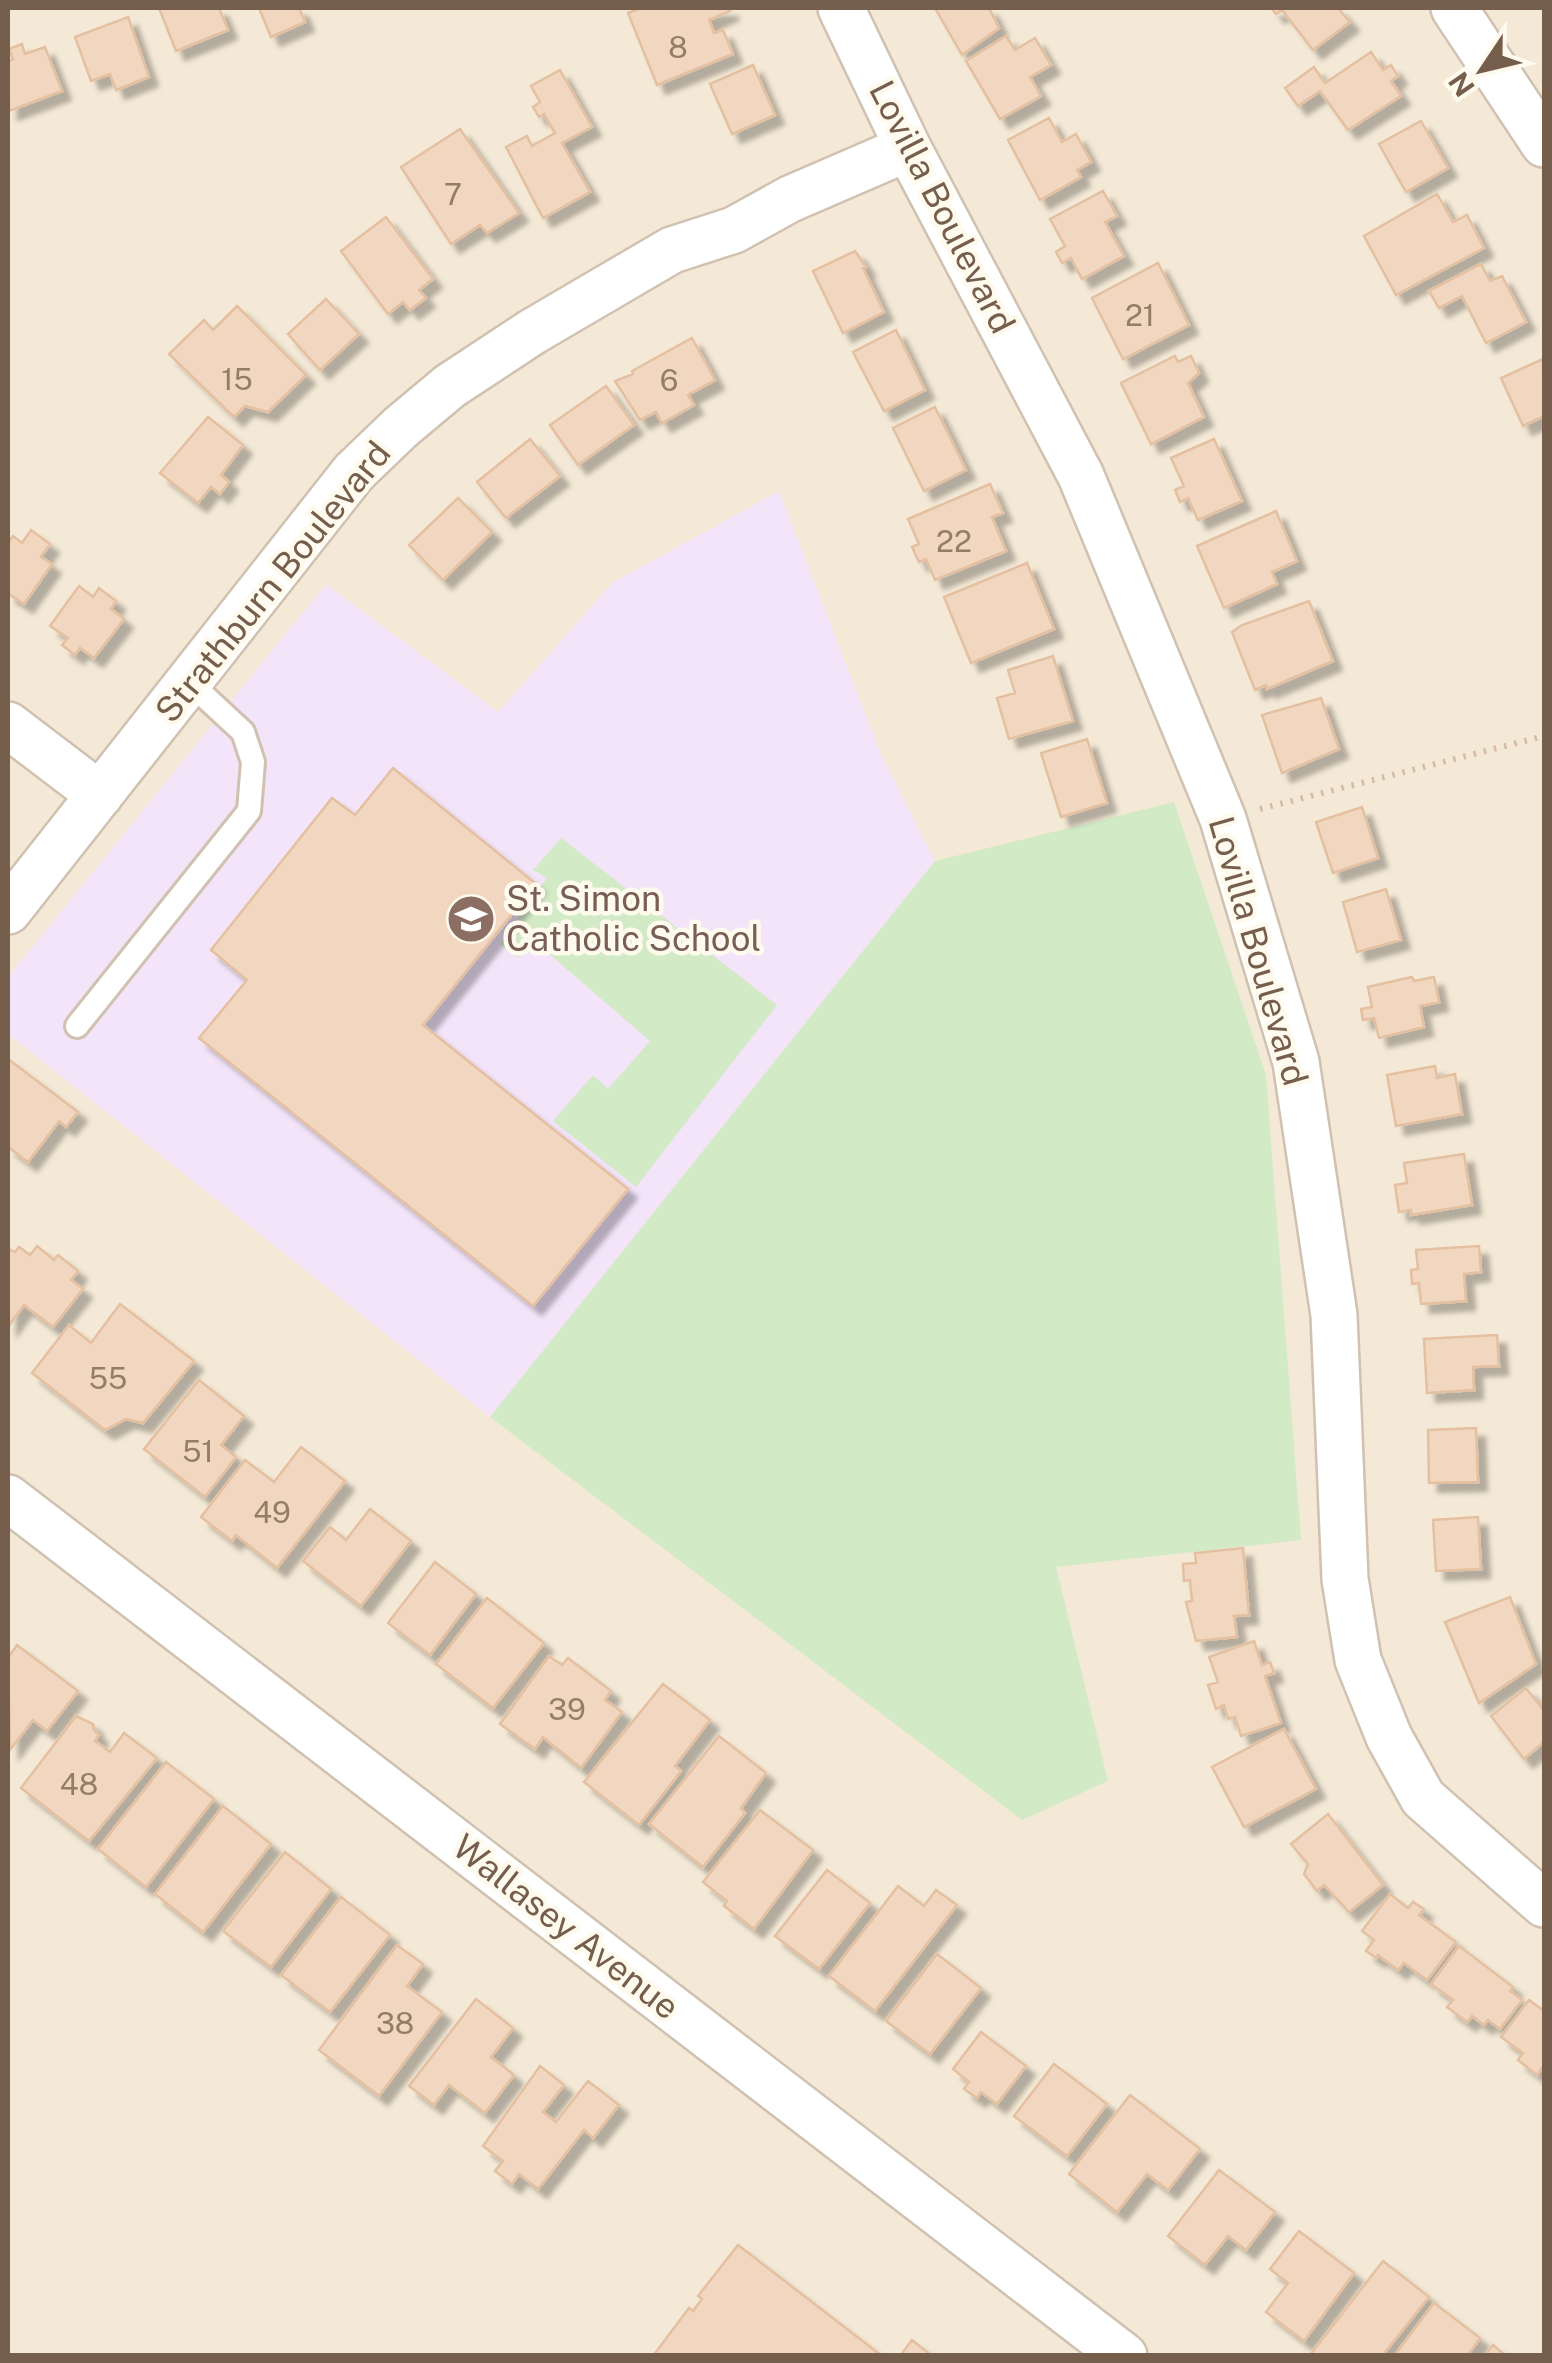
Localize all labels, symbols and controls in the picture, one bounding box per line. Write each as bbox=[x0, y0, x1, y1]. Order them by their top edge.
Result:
north arrow bbox=[1432, 20, 1532, 120]
house number: 8 bbox=[668, 29, 688, 65]
text: N bbox=[1441, 66, 1481, 103]
street label: Lovilla Boulevard bbox=[861, 74, 1024, 340]
house number: 7 bbox=[444, 176, 462, 212]
house number: 21 bbox=[1125, 297, 1155, 333]
house number: 15 bbox=[221, 361, 253, 397]
house number: 6 bbox=[660, 362, 678, 398]
street label: Strathburn Boulevard bbox=[147, 433, 399, 730]
house number: 22 bbox=[936, 523, 972, 559]
street label: Lovilla Boulevard bbox=[1200, 812, 1316, 1090]
place label: St. Simon Catholic School bbox=[506, 878, 761, 959]
school or university icon: St. Simon Catholic School bbox=[445, 893, 497, 945]
house number: 55 bbox=[89, 1360, 127, 1396]
house number: 51 bbox=[182, 1433, 214, 1469]
house number: 49 bbox=[253, 1494, 291, 1530]
house number: 39 bbox=[548, 1691, 586, 1727]
house number: 48 bbox=[60, 1766, 98, 1802]
street label: Wallasey Avenue bbox=[445, 1826, 687, 2028]
house number: 38 bbox=[376, 2005, 414, 2041]

